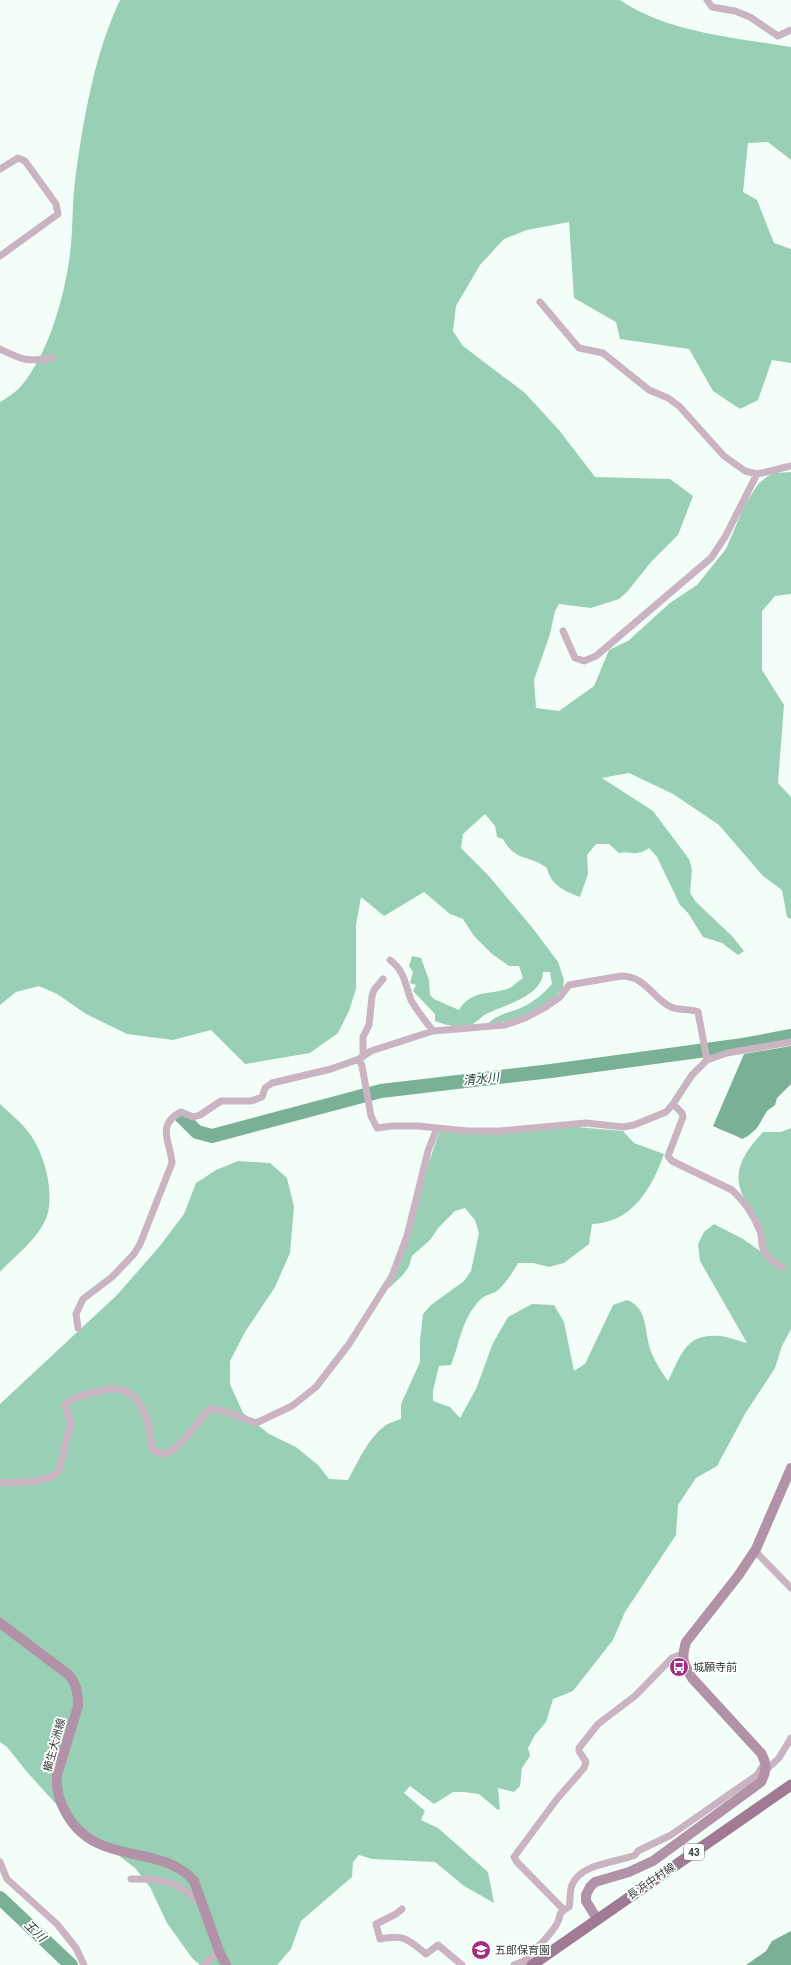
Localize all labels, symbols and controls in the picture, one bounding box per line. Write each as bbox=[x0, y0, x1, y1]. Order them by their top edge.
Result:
water label: 清水川 bbox=[462, 1070, 502, 1088]
bus stop icon: 城願寺前 bbox=[668, 1656, 690, 1678]
place label: 城願寺前 bbox=[693, 1661, 737, 1674]
street label: 櫛生大洲線 bbox=[41, 1717, 68, 1773]
road number: 43 bbox=[684, 1844, 704, 1860]
street label: 長浜中村線 bbox=[625, 1861, 678, 1902]
water label: 玉川 bbox=[21, 1918, 50, 1946]
school or university icon: 五郎保育園 bbox=[470, 1939, 492, 1961]
place label: 五郎保育園 bbox=[495, 1944, 550, 1957]

